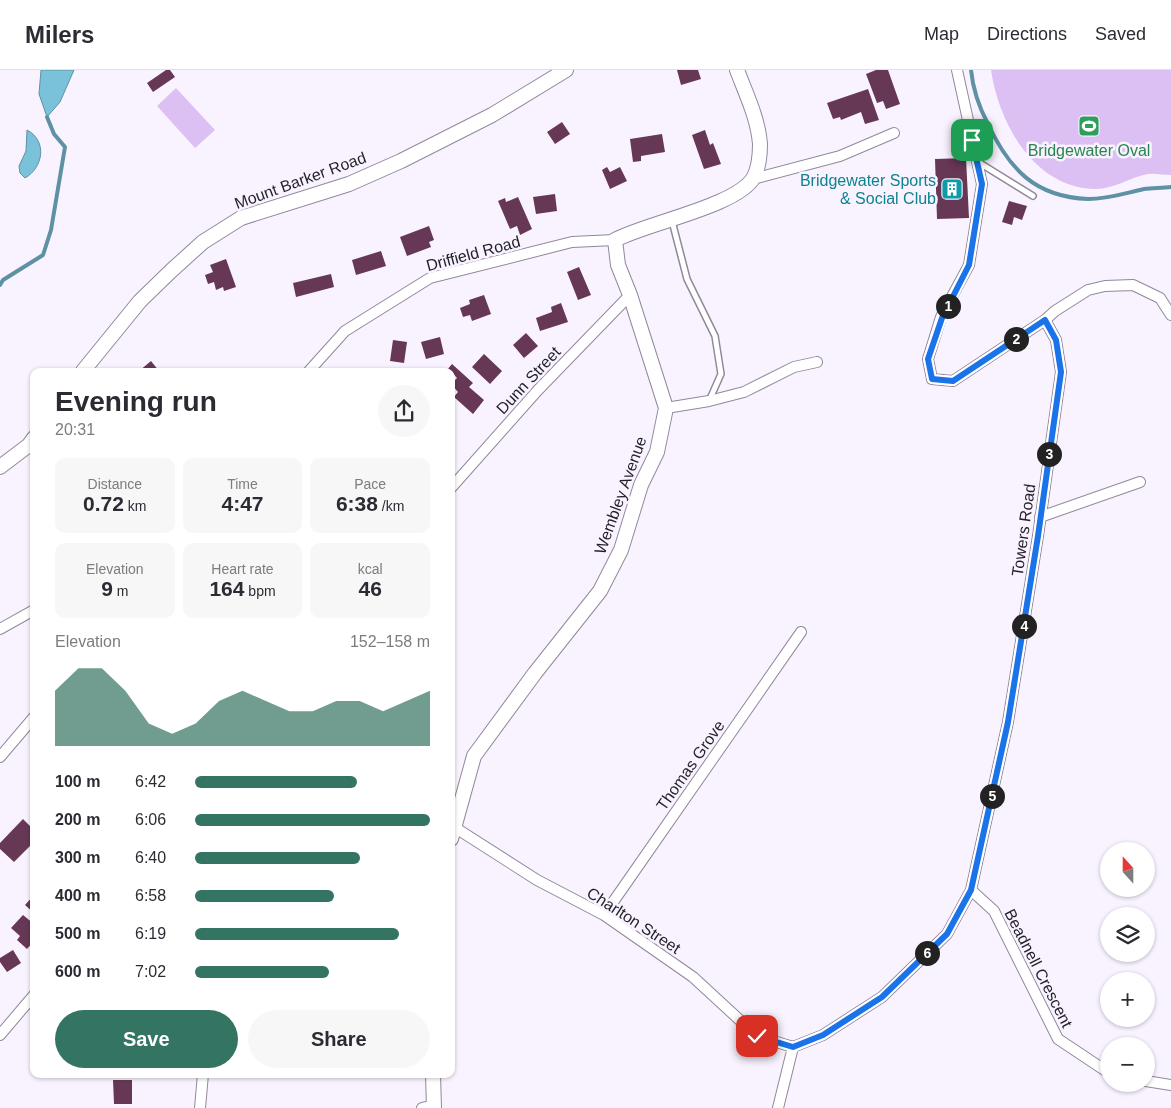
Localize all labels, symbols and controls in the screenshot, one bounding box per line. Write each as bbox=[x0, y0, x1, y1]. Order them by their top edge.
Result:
text: Milers bbox=[25, 21, 94, 48]
text: Map bbox=[924, 24, 959, 44]
text: Directions bbox=[987, 24, 1067, 44]
text: Saved bbox=[1095, 24, 1146, 44]
sports icon: Bridgewater Oval bbox=[1077, 114, 1101, 138]
pin bbox=[951, 119, 993, 161]
icon: arrive bbox=[958, 126, 986, 154]
place label: Bridgewater Oval bbox=[1028, 142, 1150, 159]
street label: Mount Barker Road bbox=[232, 149, 368, 212]
place label: Bridgewater Sports & Social Club bbox=[800, 172, 936, 207]
building icon: Bridgewater Sports & Social Club bbox=[940, 177, 964, 201]
street label: Driffield Road bbox=[424, 233, 522, 274]
pin: 1 bbox=[936, 294, 960, 318]
text: 1 bbox=[945, 298, 952, 314]
pin: 2 bbox=[1004, 326, 1028, 352]
text: 2 bbox=[1013, 331, 1020, 347]
street label: Dunn Street bbox=[493, 343, 564, 417]
button: share bbox=[378, 385, 430, 437]
text: Evening run bbox=[55, 386, 217, 417]
text: 20:31 bbox=[55, 421, 95, 438]
street label: Wembley Avenue bbox=[591, 434, 650, 556]
pin: 3 bbox=[1036, 442, 1062, 466]
text: 3 bbox=[1046, 446, 1053, 462]
text: Distance bbox=[88, 476, 142, 492]
text: Time bbox=[227, 476, 258, 492]
text: Pace bbox=[354, 476, 386, 492]
street label: Towers Road bbox=[1009, 483, 1038, 577]
text: 0.72 bbox=[83, 492, 124, 515]
text: 4:47 bbox=[221, 492, 264, 515]
text: 6:38 bbox=[336, 492, 378, 515]
text: km bbox=[124, 498, 147, 514]
text: /km bbox=[378, 498, 404, 514]
text: Elevation bbox=[86, 561, 144, 577]
text: Heart rate bbox=[211, 561, 274, 577]
text: kcal bbox=[358, 561, 383, 577]
text: 9 bbox=[101, 577, 113, 600]
text: 164 bbox=[209, 577, 244, 600]
text: 46 bbox=[358, 577, 382, 600]
text: m bbox=[113, 583, 128, 599]
text: bpm bbox=[244, 583, 276, 599]
pin: 4 bbox=[1012, 614, 1036, 638]
text: 4 bbox=[1021, 618, 1028, 634]
text: Elevation bbox=[55, 633, 121, 650]
text: 152–158 m bbox=[350, 633, 430, 650]
street label: Thomas Grove bbox=[653, 717, 728, 814]
text: 100 m bbox=[55, 773, 100, 790]
text: 6:42 bbox=[135, 773, 166, 790]
pin: 5 bbox=[980, 784, 1004, 808]
text: 5 bbox=[989, 788, 996, 804]
text: 200 m bbox=[55, 811, 100, 828]
text: 6:06 bbox=[135, 811, 166, 828]
north arrow bbox=[1100, 842, 1155, 898]
map controls bbox=[1100, 842, 1155, 1092]
text: 300 m bbox=[55, 849, 100, 866]
text: 6:40 bbox=[135, 849, 166, 866]
street label: Charlton Street bbox=[584, 884, 684, 957]
text: 400 m bbox=[55, 887, 100, 904]
text: 6:58 bbox=[135, 887, 166, 904]
street label: Beadnell Crescent bbox=[1001, 906, 1076, 1031]
button: layers bbox=[1100, 907, 1155, 962]
text: 500 m bbox=[55, 925, 100, 942]
text: 6:19 bbox=[135, 925, 166, 942]
pin: 6 bbox=[914, 940, 940, 966]
text: 6 bbox=[924, 945, 931, 961]
text: 600 m bbox=[55, 963, 100, 980]
text: 7:02 bbox=[135, 963, 166, 980]
button: + bbox=[1100, 972, 1155, 1027]
button: Save bbox=[55, 1010, 238, 1068]
button: Share bbox=[248, 1010, 430, 1068]
pin bbox=[736, 1015, 778, 1057]
icon: check bbox=[743, 1022, 771, 1050]
button: − bbox=[1100, 1037, 1155, 1092]

